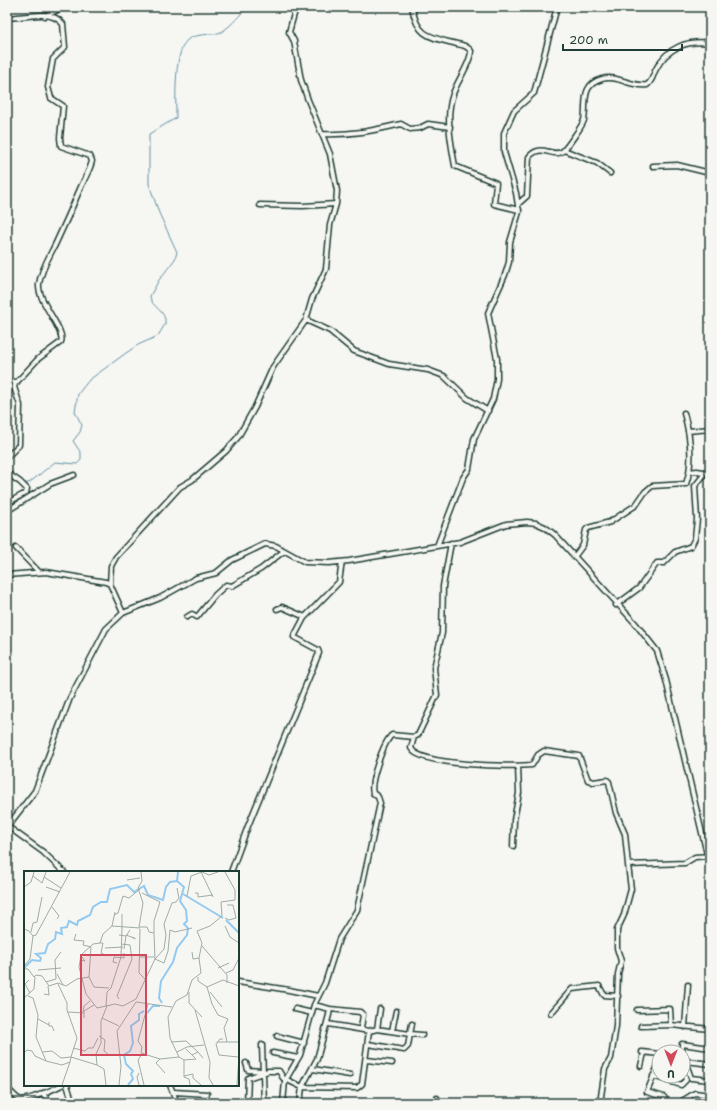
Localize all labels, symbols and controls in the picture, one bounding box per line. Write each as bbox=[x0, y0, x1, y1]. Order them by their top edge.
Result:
scale bar bbox=[563, 26, 682, 52]
text: 200 m bbox=[569, 32, 608, 48]
inset map bbox=[24, 871, 239, 1086]
north arrow bbox=[651, 1044, 691, 1084]
text: U bbox=[667, 1066, 675, 1081]

